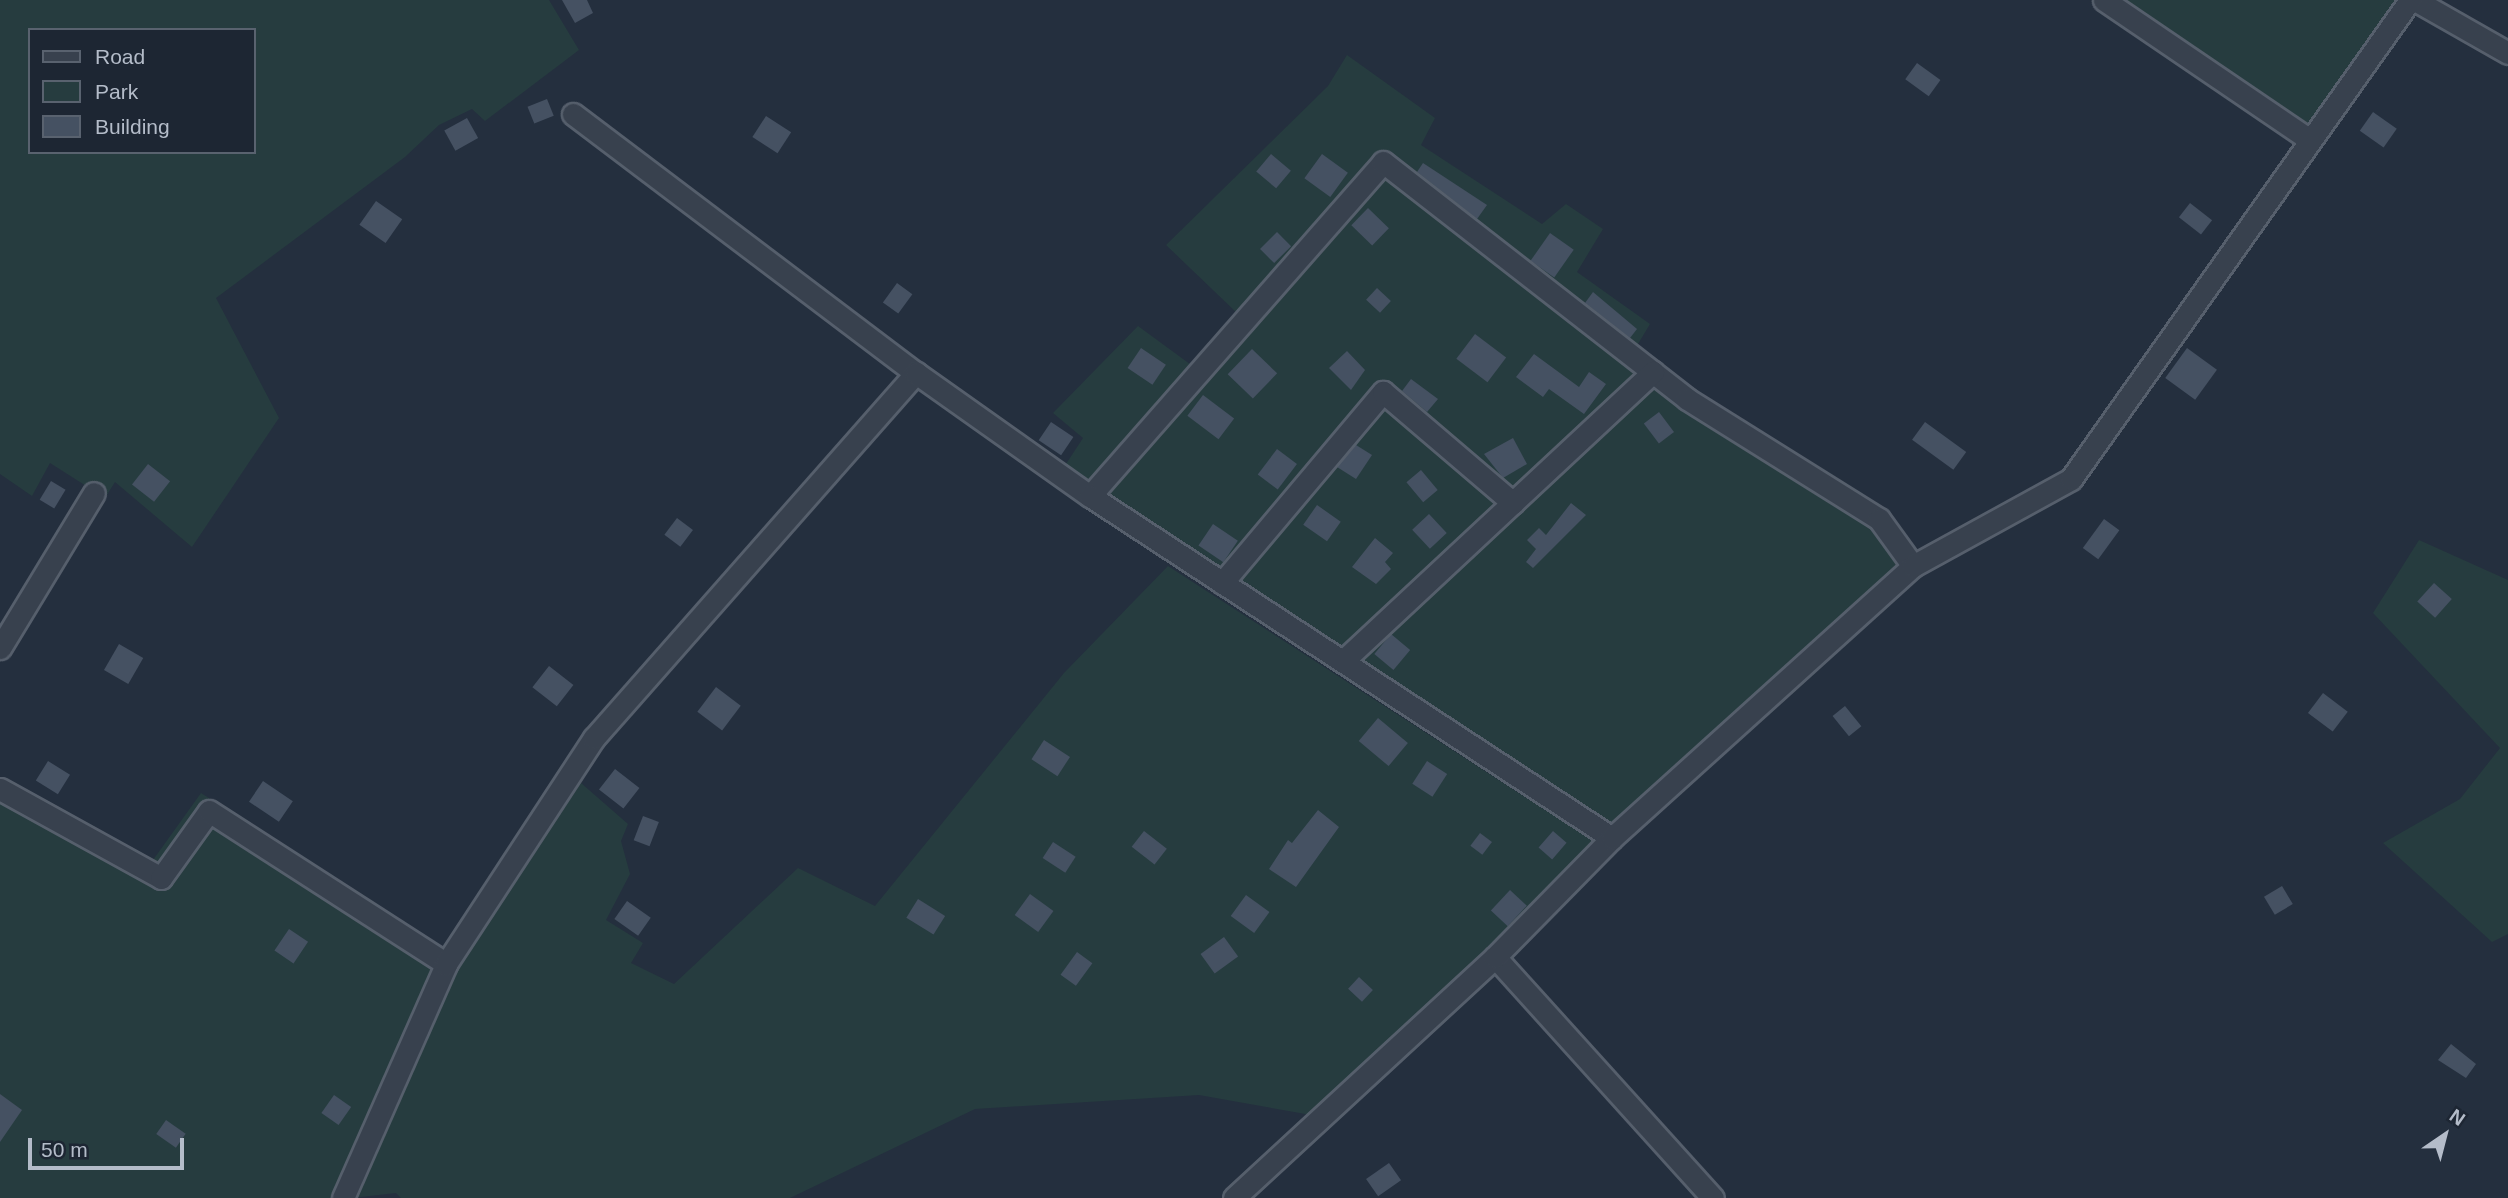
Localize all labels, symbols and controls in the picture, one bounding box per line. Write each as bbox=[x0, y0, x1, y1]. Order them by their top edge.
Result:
legend bbox=[28, 28, 256, 154]
text: Road bbox=[95, 45, 145, 68]
text: Park bbox=[95, 80, 138, 103]
text: Building bbox=[95, 115, 170, 138]
north arrow bbox=[2410, 1100, 2480, 1170]
text: N bbox=[2446, 1105, 2469, 1130]
scale bar bbox=[32, 1124, 187, 1168]
text: 50 m bbox=[41, 1138, 88, 1161]

